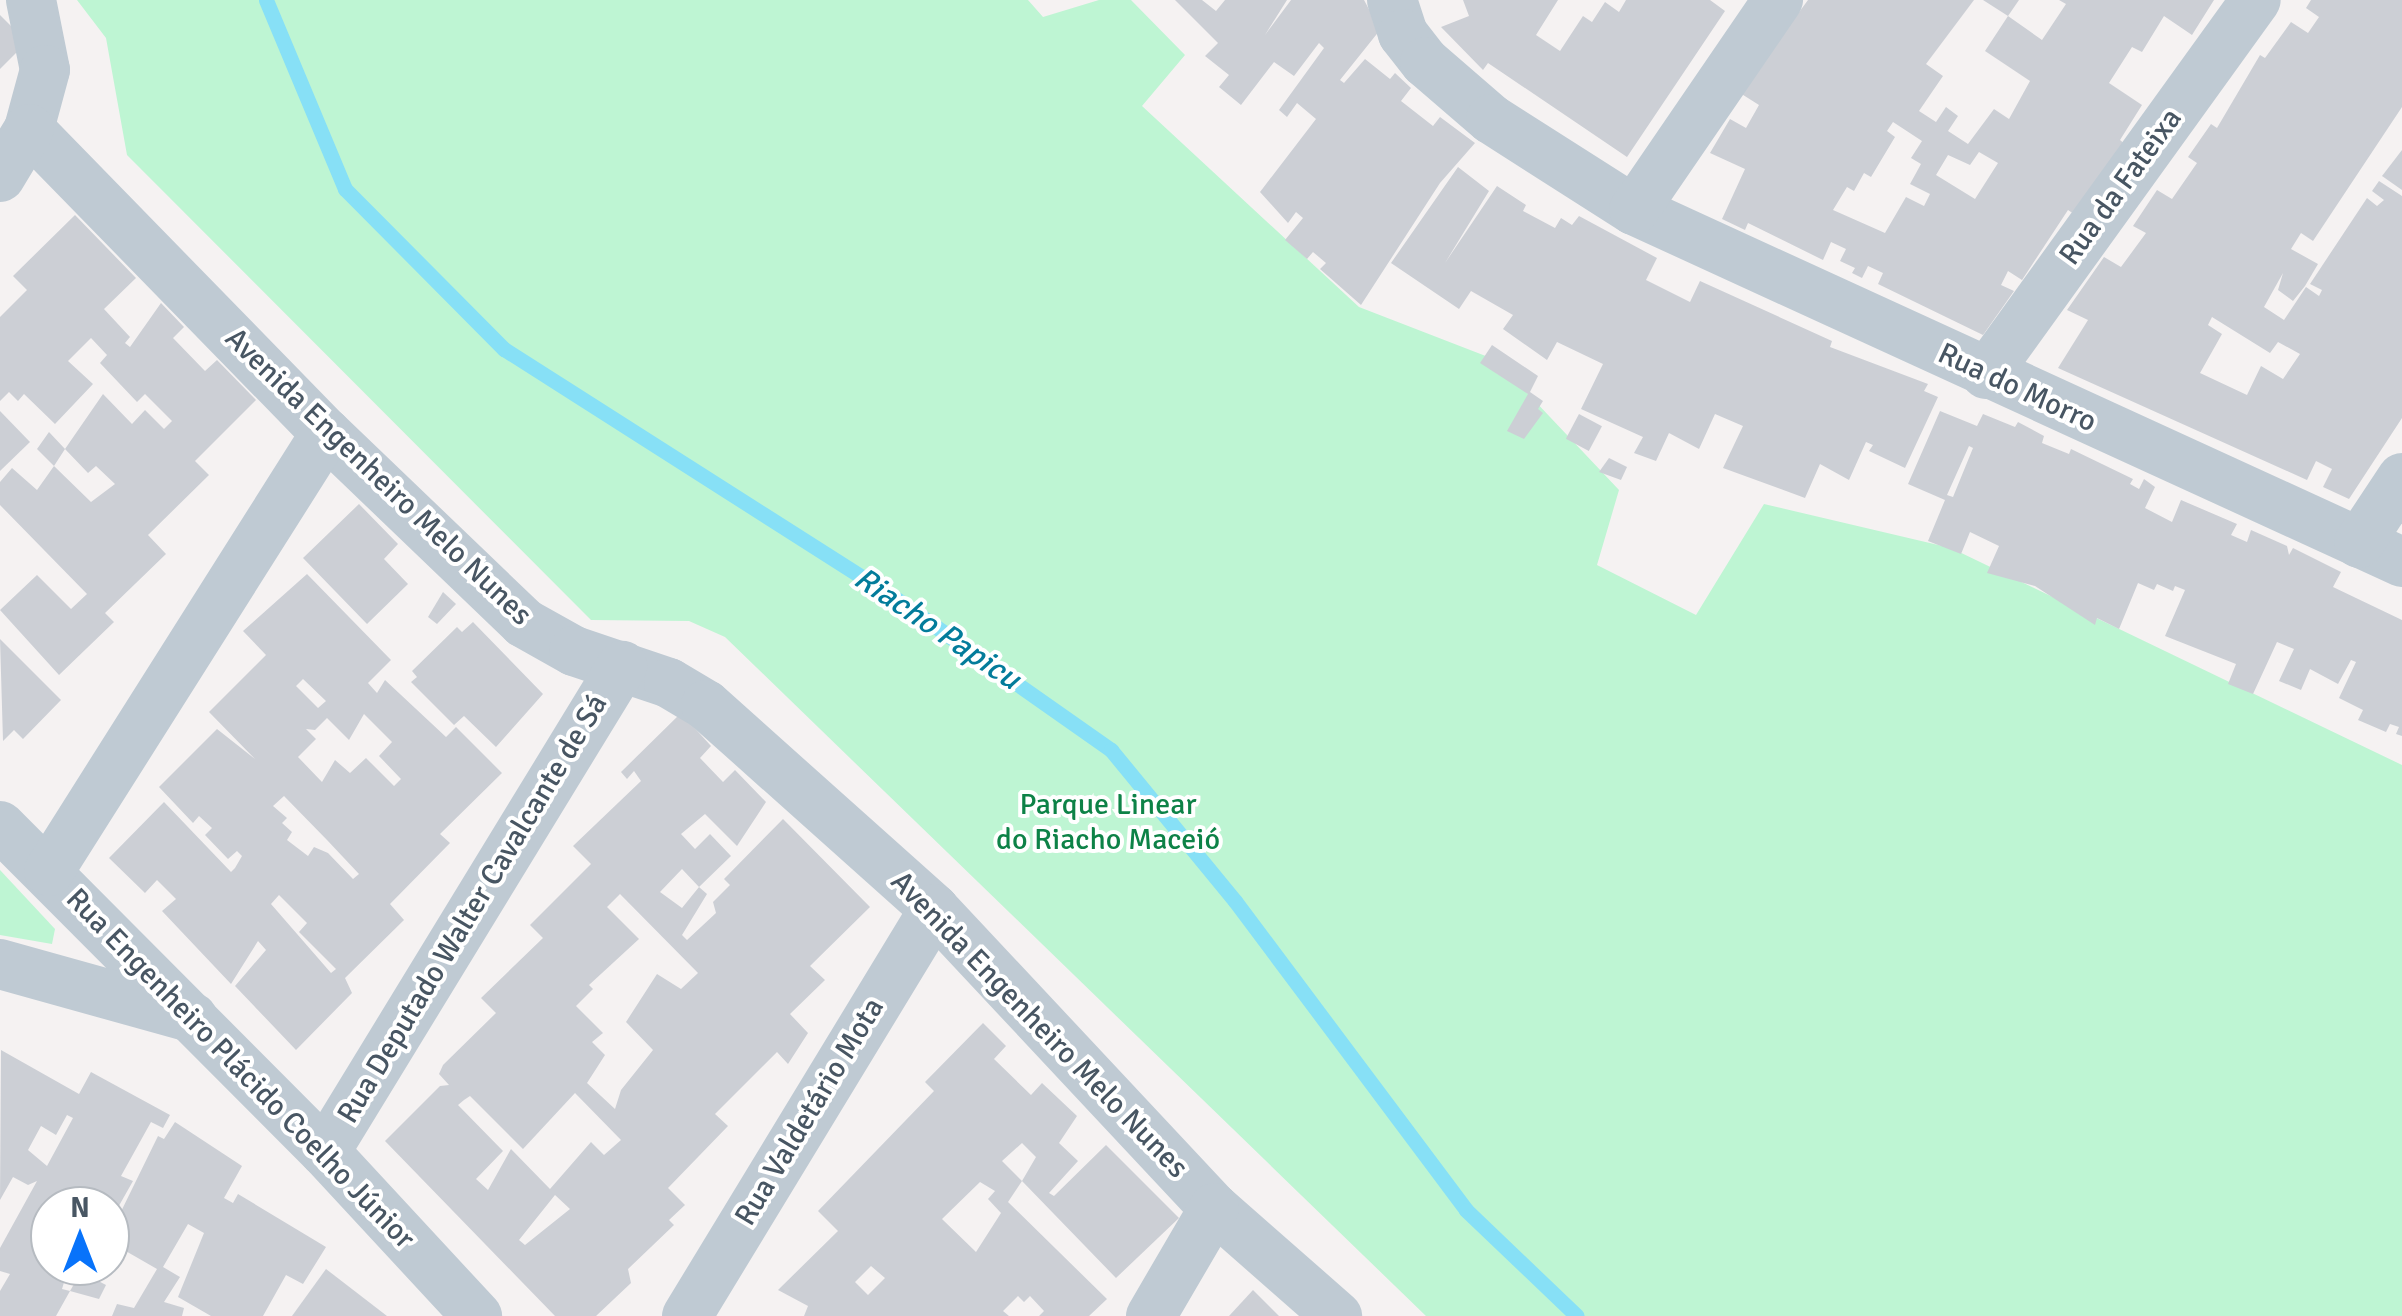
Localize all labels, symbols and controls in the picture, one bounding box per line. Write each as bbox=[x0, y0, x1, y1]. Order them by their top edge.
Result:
street label: Rua da Fateixa bbox=[2052, 102, 2190, 272]
street label: Avenida Engenheiro Melo Nunes bbox=[217, 321, 539, 633]
street label: Rua do Morro bbox=[1932, 336, 2102, 440]
water label: Riacho Papicu bbox=[847, 559, 1027, 699]
street label: Rua Deputado Walter Cavalcante de Sá bbox=[330, 688, 616, 1130]
park label: Parque Linear do Riacho Maceió bbox=[996, 787, 1220, 858]
street label: Avenida Engenheiro Melo Nunes bbox=[883, 864, 1195, 1186]
street label: Rua Engenheiro Plácido Coelho Júnior bbox=[58, 881, 422, 1257]
street label: Rua Valdetário Mota bbox=[728, 992, 892, 1232]
north arrow bbox=[30, 1186, 130, 1286]
text: N bbox=[70, 1191, 90, 1225]

